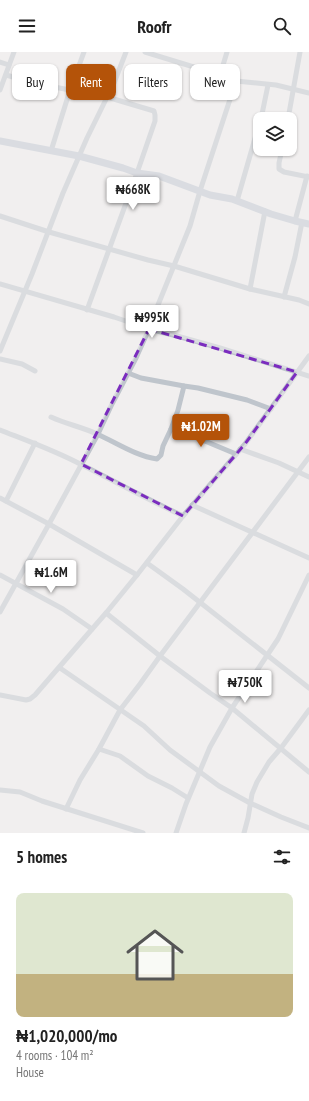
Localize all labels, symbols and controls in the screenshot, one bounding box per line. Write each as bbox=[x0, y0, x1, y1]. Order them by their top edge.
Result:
icon: menu bbox=[16, 15, 38, 37]
text: Roofr bbox=[137, 15, 172, 38]
icon: search bbox=[271, 15, 293, 37]
chip: Buy bbox=[12, 64, 58, 100]
chip: Rent bbox=[66, 64, 116, 100]
chip: Filters bbox=[124, 64, 182, 100]
chip: New bbox=[190, 64, 240, 100]
map controls bbox=[253, 112, 297, 156]
button: layers bbox=[253, 112, 297, 156]
pin: ₦668K bbox=[105, 177, 161, 211]
text: ₦668K bbox=[116, 181, 150, 198]
pin: ₦995K bbox=[124, 305, 180, 339]
text: ₦995K bbox=[135, 309, 169, 326]
pin: ₦1.02M bbox=[168, 414, 234, 448]
text: ₦1.02M bbox=[181, 418, 221, 435]
pin: ₦1.6M bbox=[23, 560, 79, 594]
text: ₦1.6M bbox=[34, 564, 68, 581]
pin: ₦750K bbox=[217, 670, 273, 704]
text: ₦750K bbox=[228, 674, 262, 691]
text: 5 homes bbox=[16, 846, 67, 868]
icon: filters bbox=[271, 846, 293, 868]
icon: home bbox=[119, 919, 191, 991]
text: ₦1,020,000/mo bbox=[16, 1025, 117, 1047]
text: 4 rooms · 104 m² bbox=[16, 1047, 94, 1064]
text: House bbox=[16, 1064, 44, 1081]

